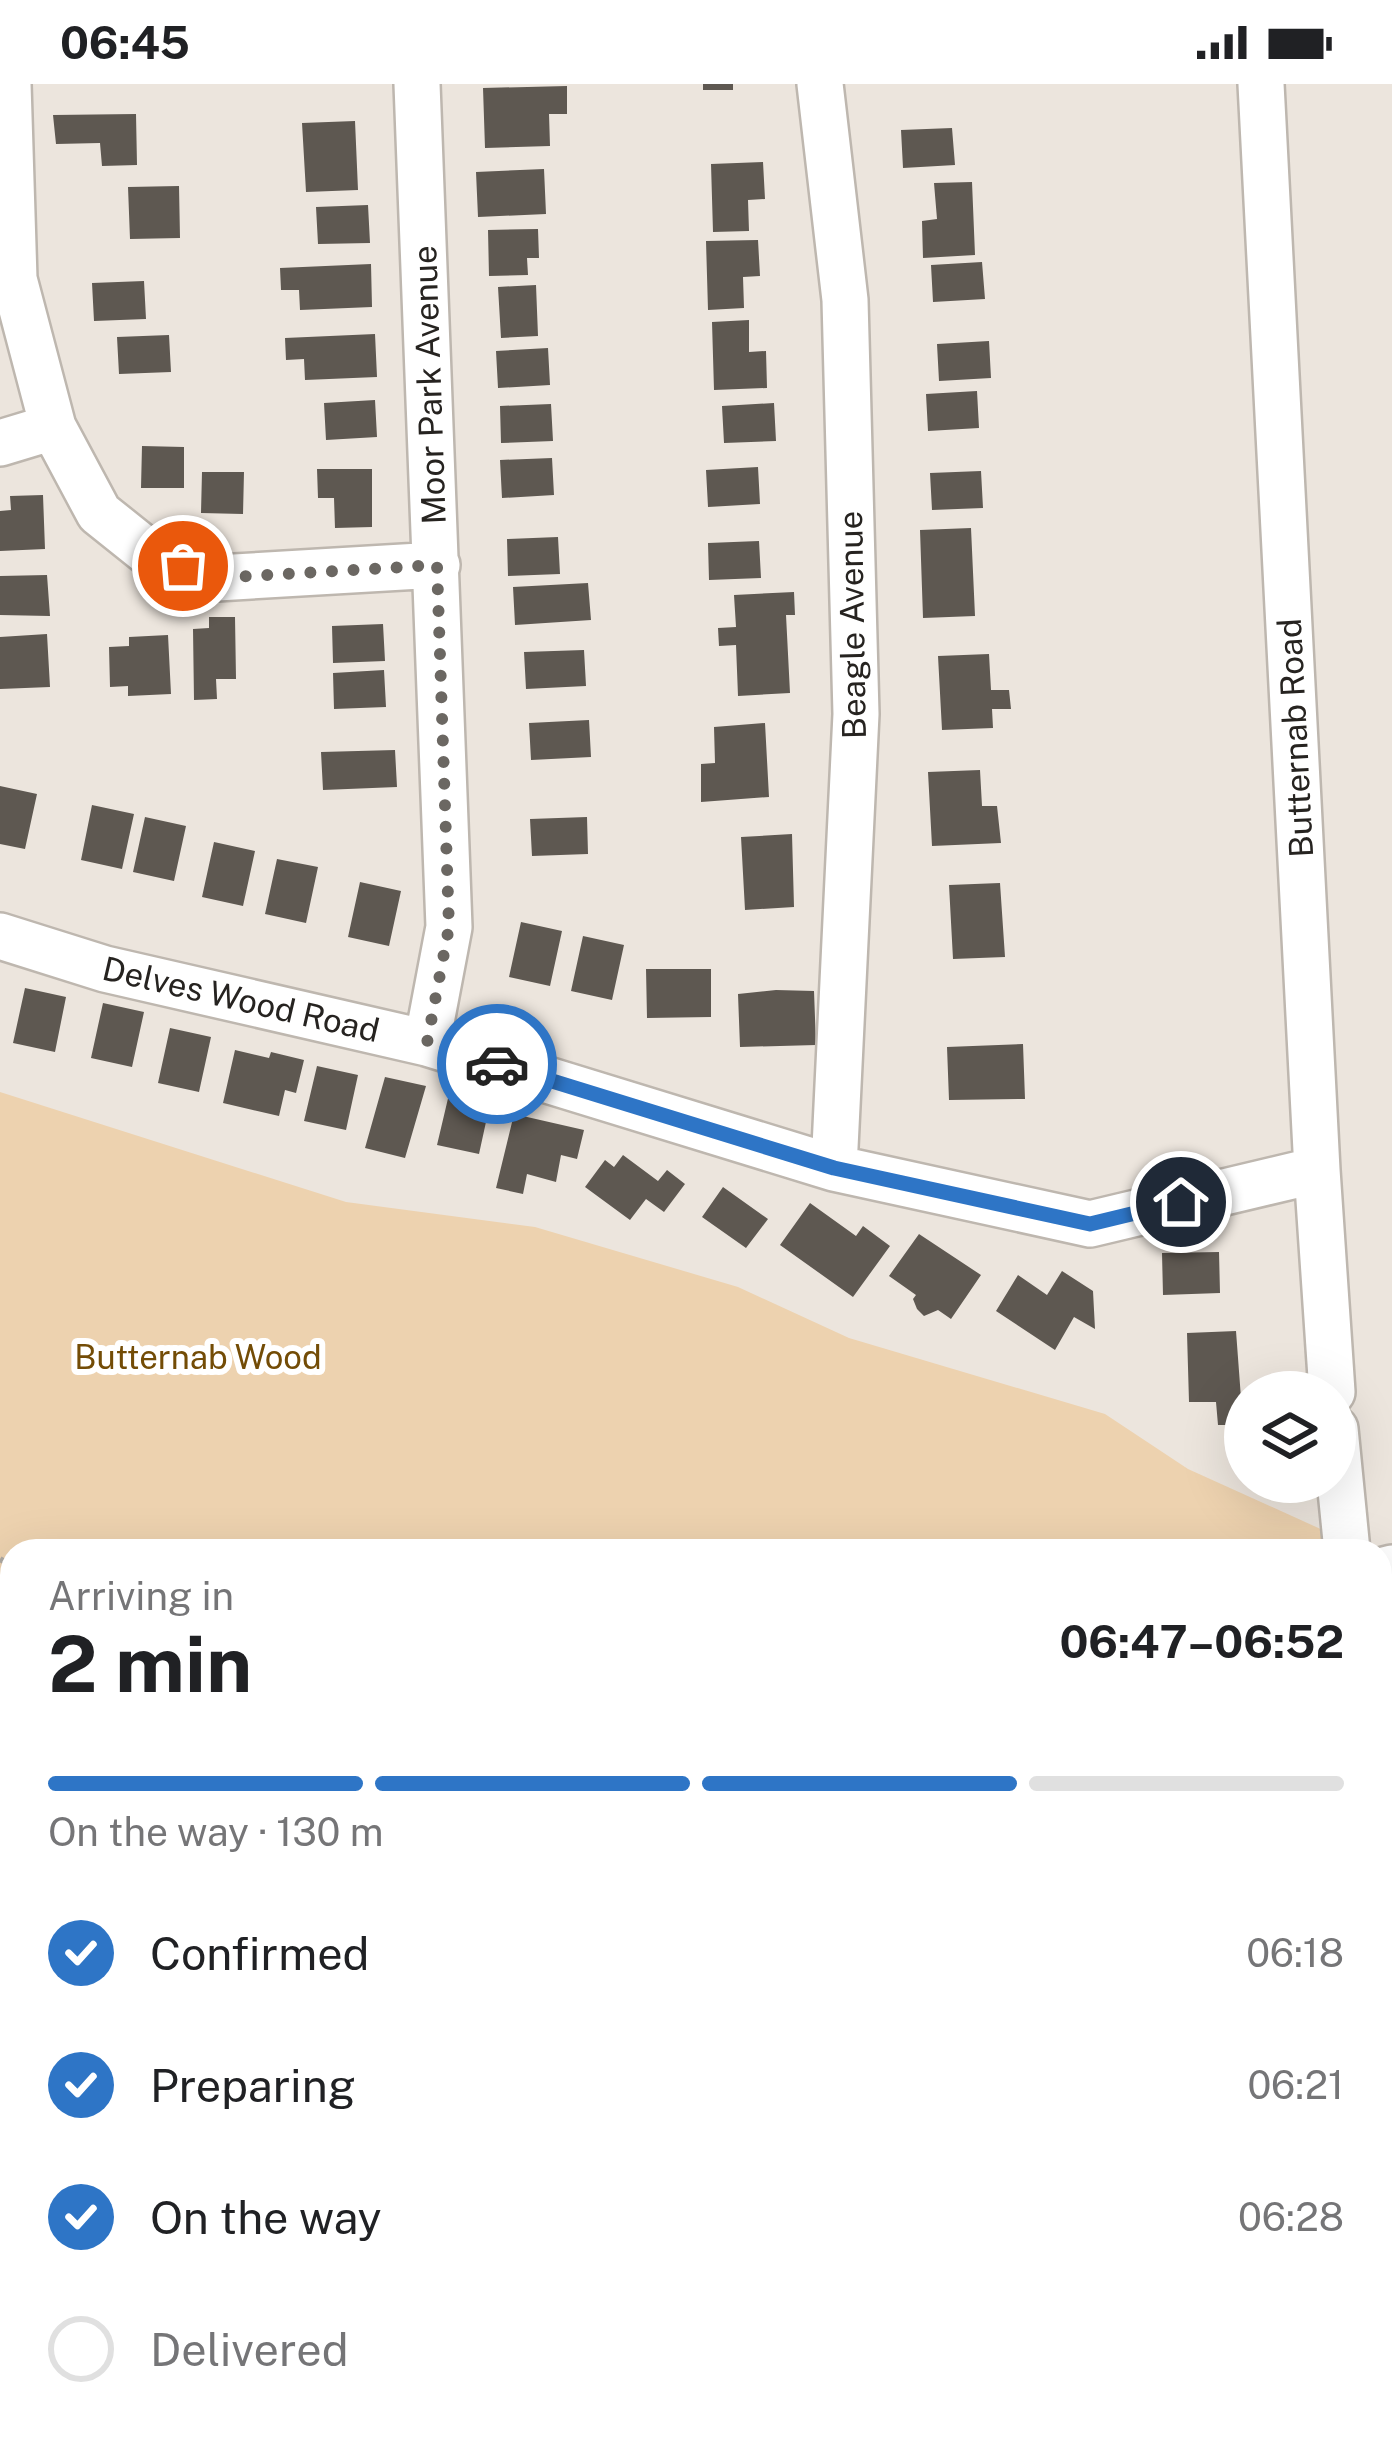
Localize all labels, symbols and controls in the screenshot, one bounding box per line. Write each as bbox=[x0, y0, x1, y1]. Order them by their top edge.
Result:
text: 06:45 bbox=[60, 16, 190, 69]
street label: Moor Park Avenue bbox=[405, 245, 453, 525]
street label: Beagle Avenue bbox=[831, 510, 873, 740]
pin bbox=[132, 515, 234, 617]
icon: bag bbox=[150, 533, 216, 599]
street label: Butternab Road bbox=[1270, 617, 1320, 859]
street label: Delves Wood Road bbox=[99, 949, 383, 1049]
courier bbox=[437, 1004, 557, 1124]
icon: car bbox=[464, 1031, 530, 1097]
pin bbox=[1130, 1151, 1232, 1253]
icon: home bbox=[1148, 1169, 1214, 1235]
park label: Butternab Wood bbox=[74, 1338, 322, 1376]
map controls bbox=[1224, 1371, 1356, 1503]
button: layers bbox=[1224, 1371, 1356, 1503]
text: Arriving in bbox=[48, 1573, 234, 1619]
text: 06:47–06:52 bbox=[1059, 1615, 1344, 1668]
text: 2 min bbox=[48, 1618, 252, 1710]
text: On the way · 130 m bbox=[48, 1809, 384, 1855]
icon: check bbox=[48, 1920, 114, 1986]
text: Confirmed bbox=[150, 1927, 369, 1980]
text: 06:18 bbox=[1246, 1930, 1344, 1976]
icon: check bbox=[48, 2052, 114, 2118]
text: Preparing bbox=[150, 2059, 356, 2112]
text: 06:21 bbox=[1247, 2062, 1344, 2108]
icon: check bbox=[48, 2184, 114, 2250]
text: On the way bbox=[150, 2191, 382, 2244]
text: 06:28 bbox=[1238, 2194, 1344, 2240]
text: Delivered bbox=[150, 2323, 349, 2376]

